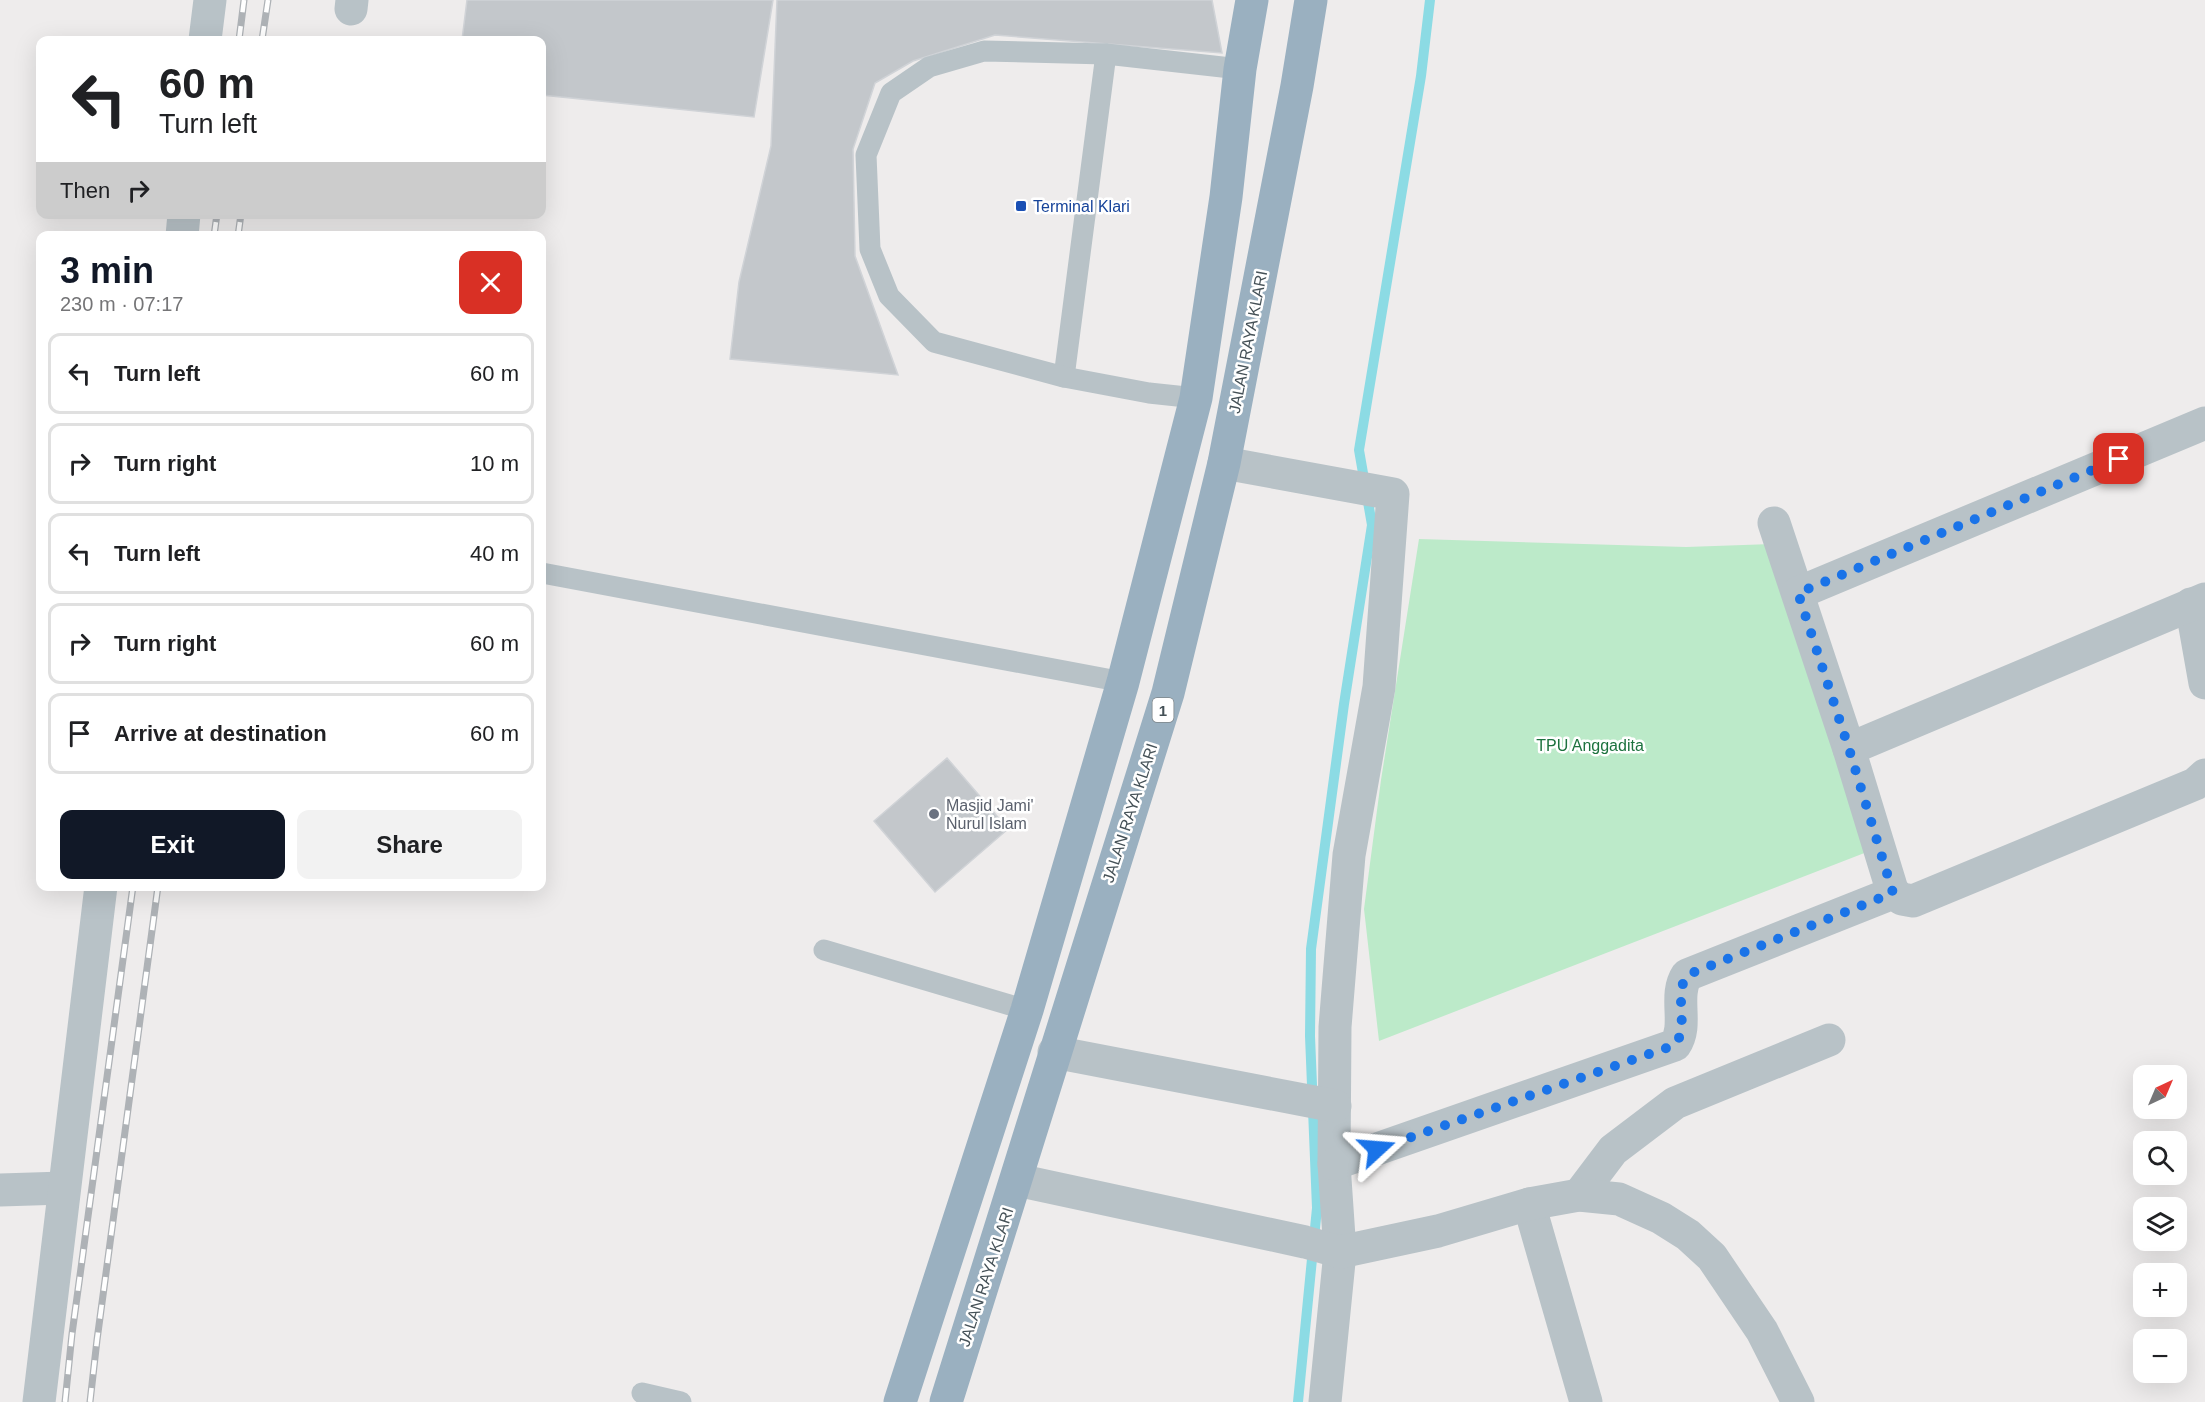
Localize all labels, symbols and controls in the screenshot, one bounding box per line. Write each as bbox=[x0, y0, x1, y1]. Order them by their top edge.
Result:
icon: left bbox=[60, 60, 138, 138]
text: 60 m bbox=[159, 60, 255, 107]
text: Turn left bbox=[159, 109, 257, 139]
icon: right bbox=[122, 174, 155, 207]
text: Then bbox=[60, 178, 110, 203]
place label: Terminal Klari bbox=[1033, 198, 1130, 215]
marker: Terminal Klari bbox=[1014, 199, 1028, 213]
text: 3 min bbox=[60, 250, 154, 291]
button: close bbox=[459, 251, 522, 314]
street label: JALAN RAYA KLARI bbox=[1226, 269, 1270, 415]
text: 230 m · 07:17 bbox=[60, 293, 183, 315]
icon: left bbox=[63, 357, 96, 390]
text: Turn left bbox=[114, 361, 200, 386]
text: 60 m bbox=[470, 361, 519, 386]
pin bbox=[2093, 433, 2144, 484]
icon: arrive bbox=[2102, 442, 2135, 475]
icon: right bbox=[63, 447, 96, 480]
text: Turn right bbox=[114, 451, 216, 476]
text: 10 m bbox=[470, 451, 519, 476]
icon: left bbox=[63, 537, 96, 570]
text: Turn left bbox=[114, 541, 200, 566]
text: 40 m bbox=[470, 541, 519, 566]
icon: right bbox=[63, 627, 96, 660]
text: Turn right bbox=[114, 631, 216, 656]
text: 60 m bbox=[470, 631, 519, 656]
road number: 1 bbox=[1152, 698, 1174, 722]
icon: arrive bbox=[63, 717, 96, 750]
text: Arrive at destination bbox=[114, 721, 327, 746]
text: 60 m bbox=[470, 721, 519, 746]
park label: TPU Anggadita bbox=[1536, 737, 1644, 754]
street label: JALAN RAYA KLARI bbox=[1099, 741, 1161, 885]
place label: Masjid Jami' Nurul Islam bbox=[946, 797, 1034, 832]
marker: Masjid Jami' Nurul Islam bbox=[927, 807, 941, 821]
button: Exit bbox=[60, 810, 285, 879]
button: Share bbox=[297, 810, 522, 879]
north arrow bbox=[2133, 1065, 2187, 1119]
map controls bbox=[2133, 1065, 2187, 1383]
position arrow bbox=[1345, 1117, 1409, 1181]
button: search bbox=[2133, 1131, 2187, 1185]
button: layers bbox=[2133, 1197, 2187, 1251]
street label: JALAN RAYA KLARI bbox=[955, 1205, 1017, 1349]
button: + bbox=[2133, 1263, 2187, 1317]
button: − bbox=[2133, 1329, 2187, 1383]

